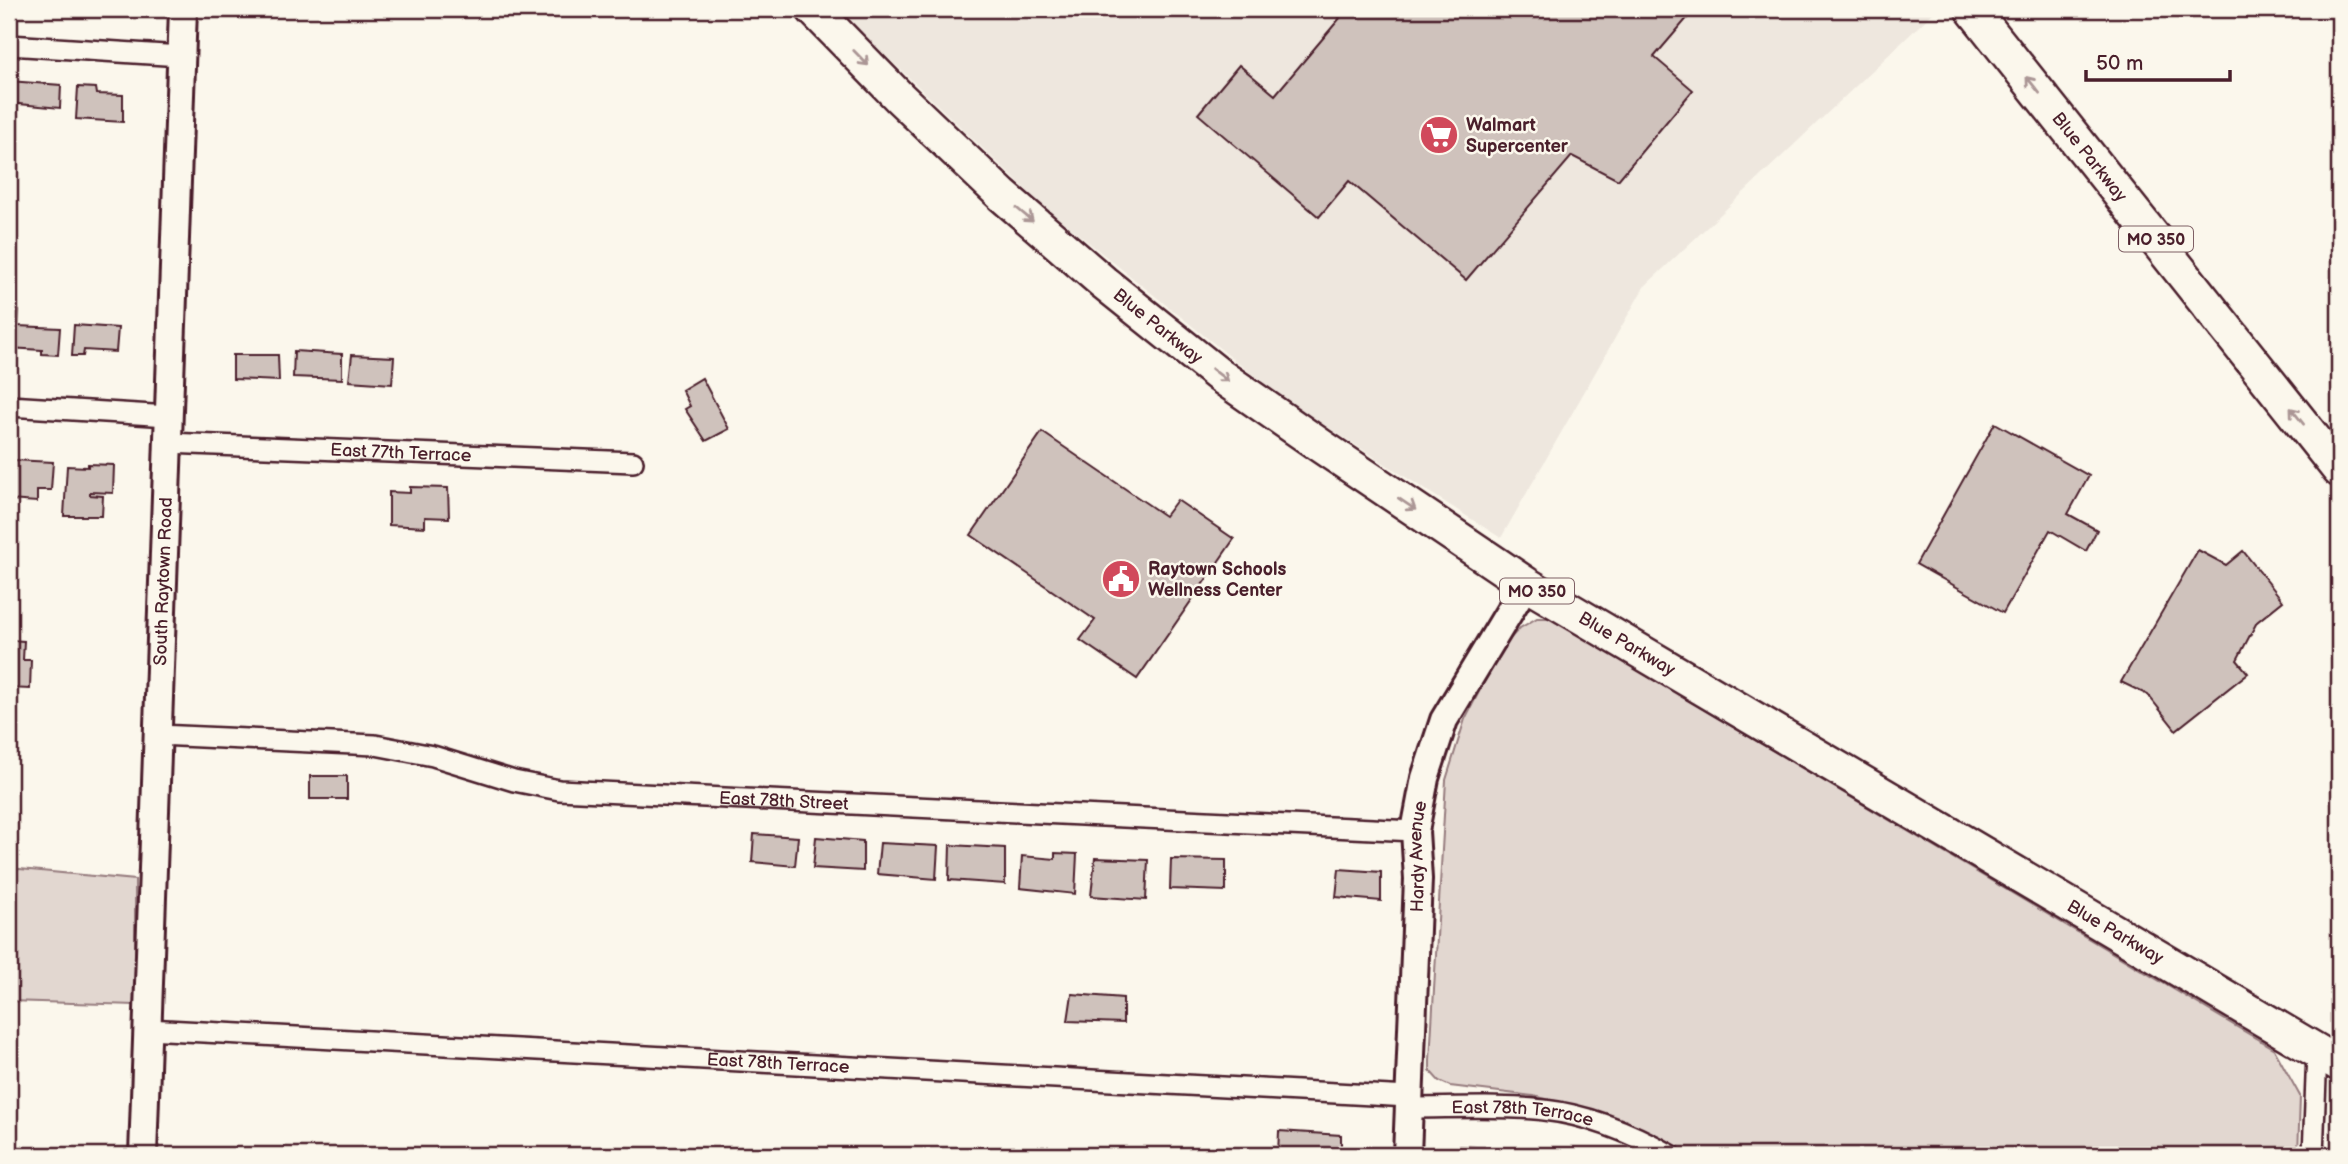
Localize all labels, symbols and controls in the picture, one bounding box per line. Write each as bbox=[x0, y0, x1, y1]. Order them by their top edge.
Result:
scale bar bbox=[2086, 38, 2229, 82]
one-way arrow bbox=[852, 49, 869, 66]
text: 50 m bbox=[2096, 51, 2143, 76]
one-way arrow bbox=[2025, 76, 2040, 95]
street label: Blue Parkway bbox=[2047, 108, 2132, 207]
supermarket icon: Walmart Supercenter bbox=[1418, 114, 1460, 156]
place label: Walmart Supercenter bbox=[1466, 115, 1569, 157]
one-way arrow bbox=[1015, 207, 1033, 223]
road number: MO 350 bbox=[2119, 227, 2193, 252]
street label: Blue Parkway bbox=[1109, 284, 1207, 369]
one-way arrow bbox=[1210, 367, 1228, 382]
one-way arrow bbox=[2289, 408, 2304, 426]
street label: East 77th Terrace bbox=[330, 440, 472, 466]
street label: South Raytown Road bbox=[150, 497, 177, 666]
one-way arrow bbox=[1397, 497, 1416, 511]
public building icon: Raytown Schools Wellness Center bbox=[1100, 558, 1142, 600]
place label: Raytown Schools Wellness Center bbox=[1148, 559, 1287, 601]
road number: MO 350 bbox=[1500, 578, 1574, 604]
street label: Blue Parkway bbox=[1575, 608, 1680, 681]
street label: East 78th Street bbox=[718, 788, 850, 815]
street label: Hardy Avenue bbox=[1405, 799, 1432, 913]
street label: Blue Parkway bbox=[2063, 896, 2168, 969]
street label: East 78th Terrace bbox=[706, 1049, 850, 1078]
street label: East 78th Terrace bbox=[1451, 1097, 1596, 1131]

